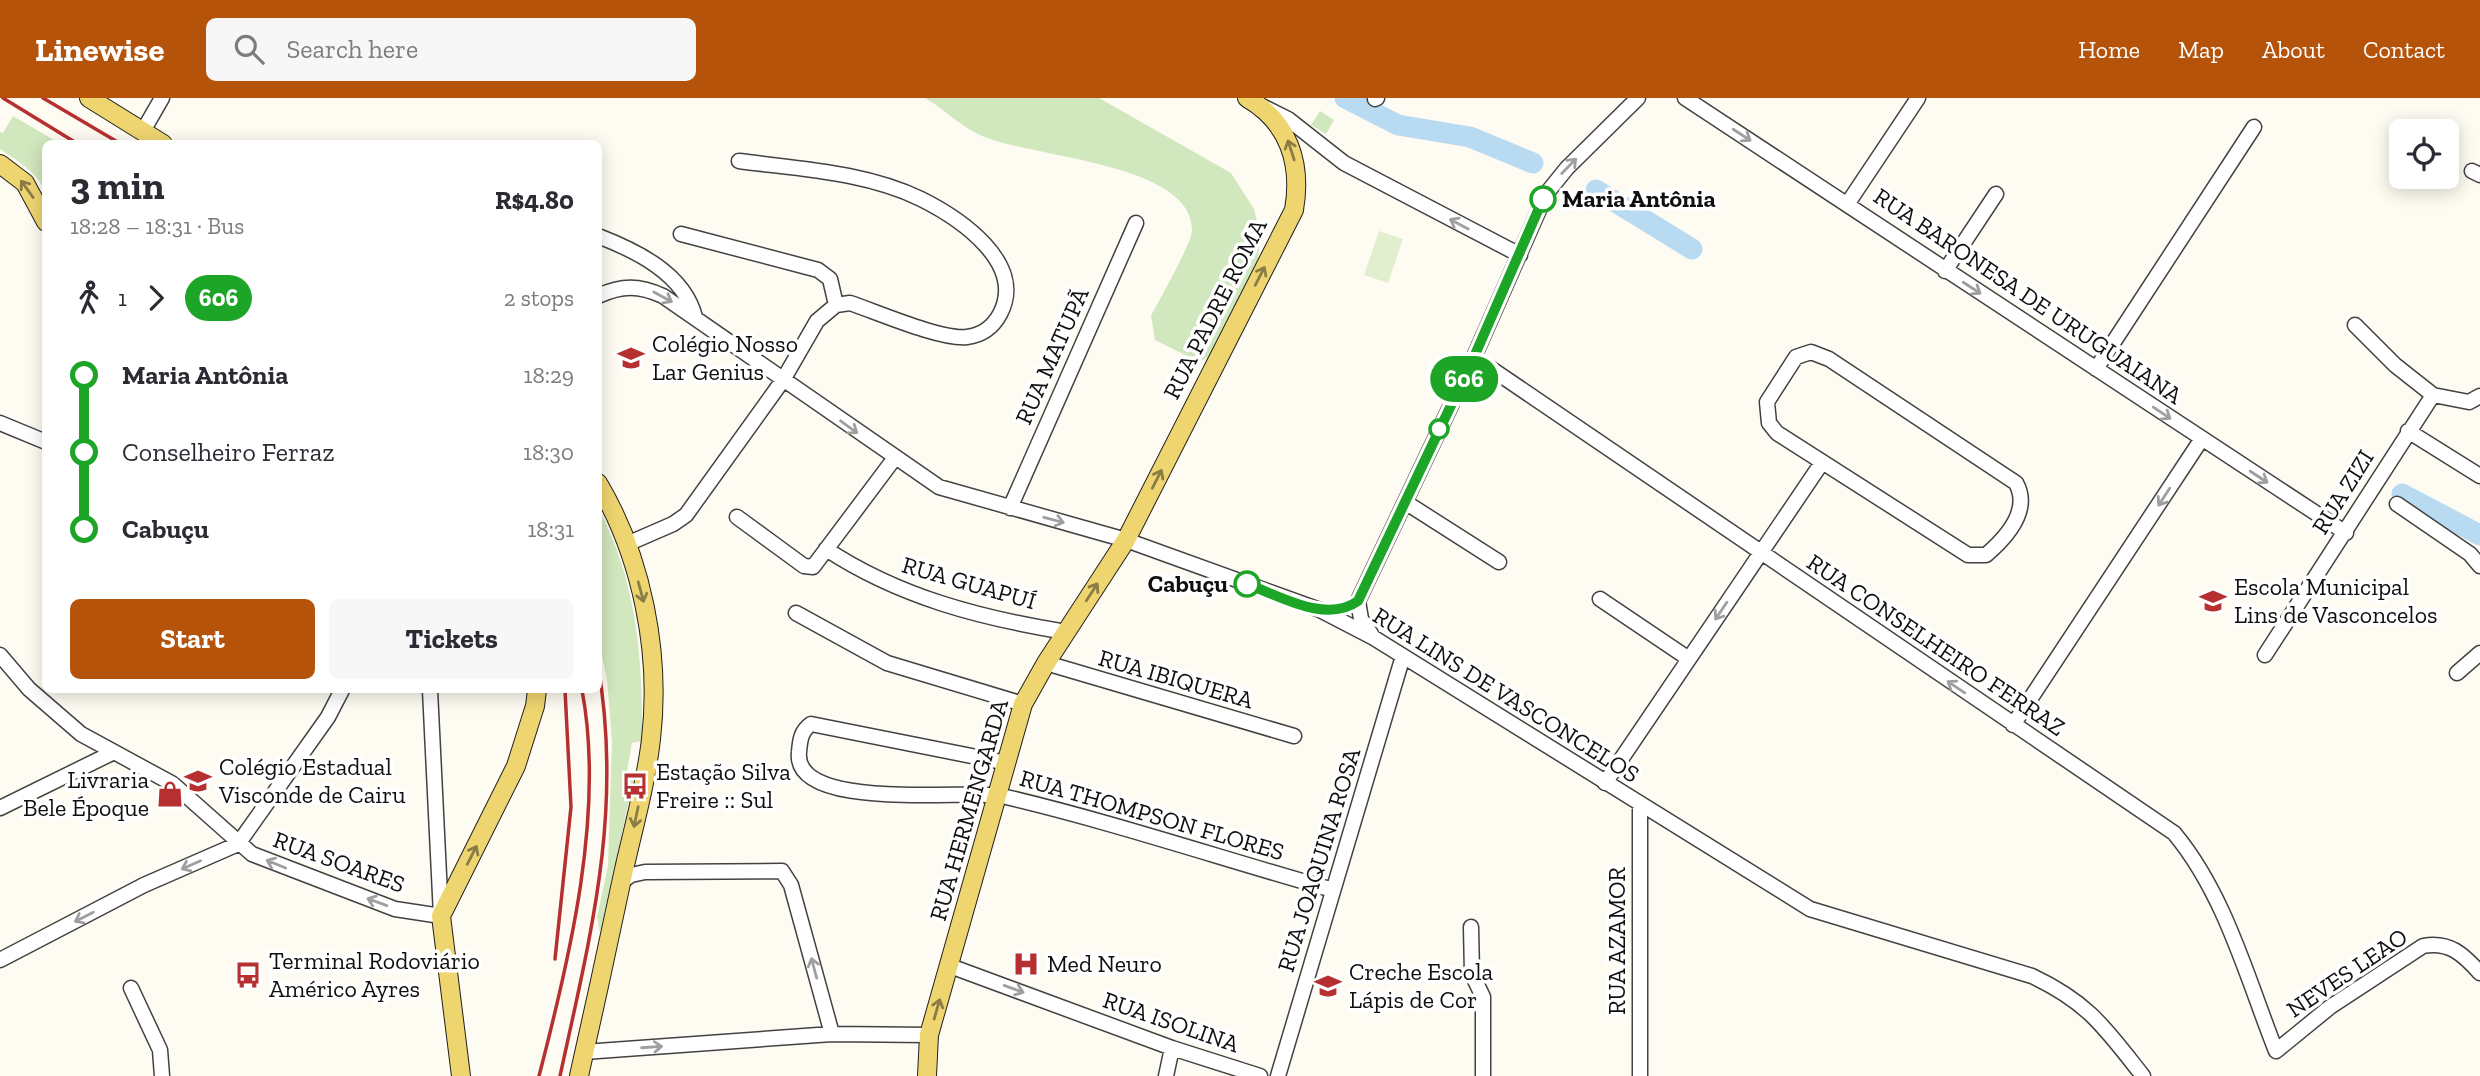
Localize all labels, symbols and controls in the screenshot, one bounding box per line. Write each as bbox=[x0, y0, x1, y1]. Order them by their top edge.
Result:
search box bbox=[206, 18, 696, 81]
text: Linewise bbox=[35, 30, 164, 69]
icon: search bbox=[230, 30, 268, 68]
text: Search here bbox=[286, 33, 418, 65]
text: Home bbox=[2078, 35, 2140, 64]
text: Map bbox=[2178, 35, 2224, 64]
text: About bbox=[2262, 35, 2325, 64]
text: Contact bbox=[2363, 35, 2445, 64]
map controls bbox=[2389, 119, 2459, 189]
button: locate bbox=[2389, 119, 2459, 189]
one-way arrow bbox=[1732, 128, 1751, 142]
one-way arrow bbox=[1284, 139, 1297, 161]
one-way arrow bbox=[1561, 157, 1577, 175]
text: 3 min bbox=[70, 163, 165, 209]
one-way arrow bbox=[20, 180, 35, 199]
street label: RUA BARONESA DE URUGUAIANA bbox=[1868, 181, 2188, 410]
text: R$4.80 bbox=[495, 184, 574, 216]
place label: Maria Antônia bbox=[1562, 184, 1716, 213]
marker: Maria Antônia bbox=[1530, 186, 1556, 212]
text: 18:28 – 18:31 · Bus bbox=[70, 212, 244, 240]
street label: RUA PADRE ROMA bbox=[1157, 213, 1273, 404]
one-way arrow bbox=[1449, 216, 1470, 230]
one-way arrow bbox=[1253, 266, 1267, 287]
icon: walk bbox=[70, 279, 108, 317]
icon: forward bbox=[137, 279, 175, 317]
one-way arrow bbox=[1962, 281, 1981, 296]
text: 606 bbox=[199, 283, 238, 312]
street label: RUA MATUPÃ bbox=[1009, 283, 1095, 429]
text: 1 bbox=[118, 284, 127, 312]
text: 2 stops bbox=[504, 284, 574, 312]
one-way arrow bbox=[652, 290, 672, 304]
place label: Colégio Nosso Lar Genius bbox=[652, 329, 798, 386]
school or university icon: Colégio Nosso Lar Genius bbox=[616, 343, 646, 373]
line badge: 606 bbox=[1424, 356, 1504, 402]
text: Maria Antônia bbox=[122, 359, 288, 391]
text: 18:29 bbox=[524, 361, 574, 389]
text: 606 bbox=[1444, 364, 1484, 393]
one-way arrow bbox=[2152, 406, 2171, 421]
unlabelled marker bbox=[1429, 419, 1449, 439]
one-way arrow bbox=[839, 420, 858, 434]
text: Conselheiro Ferraz bbox=[122, 436, 334, 468]
text: 18:30 bbox=[523, 438, 574, 466]
street label: RUA ZIZI bbox=[2305, 444, 2380, 539]
one-way arrow bbox=[1150, 469, 1164, 490]
one-way arrow bbox=[2249, 469, 2268, 484]
one-way arrow bbox=[2156, 486, 2170, 506]
text: Cabuçu bbox=[122, 513, 209, 545]
one-way arrow bbox=[1042, 514, 1064, 527]
text: 18:31 bbox=[528, 515, 574, 543]
street label: RUA CONSELHEIRO FERRAZ bbox=[1802, 547, 2071, 742]
street label: RUA GUAPUÍ bbox=[899, 550, 1039, 615]
place label: Cabuçu bbox=[1148, 569, 1228, 598]
marker: Cabuçu bbox=[1234, 571, 1260, 597]
place label: Escola Municipal Lins de Vasconcelos bbox=[2234, 572, 2437, 629]
one-way arrow bbox=[635, 581, 648, 603]
one-way arrow bbox=[1085, 583, 1099, 603]
school or university icon: Escola Municipal Lins de Vasconcelos bbox=[2198, 586, 2228, 616]
button: Start bbox=[70, 599, 315, 679]
button: Tickets bbox=[329, 599, 574, 679]
street label: RUA LINS DE VASCONCELOS bbox=[1368, 601, 1645, 789]
one-way arrow bbox=[1714, 601, 1729, 620]
street label: RUA IBIQUERA bbox=[1095, 643, 1257, 715]
one-way arrow bbox=[1947, 680, 1966, 694]
street label: RUA HERMENGARDA bbox=[923, 695, 1014, 924]
street label: RUA JOAQUINA ROSA bbox=[1271, 744, 1367, 975]
place label: Colégio Estadual Visconde de Cairu bbox=[218, 752, 406, 809]
place label: Estação Silva Freire :: Sul bbox=[656, 757, 791, 814]
street label: RUA THOMPSON FLORES bbox=[1017, 763, 1288, 866]
place label: Livraria Bele Époque bbox=[23, 765, 149, 822]
school or university icon: Colégio Estadual Visconde de Cairu bbox=[183, 766, 213, 796]
bus stop icon: Estação Silva Freire :: Sul bbox=[620, 771, 650, 801]
shop icon: Livraria Bele Époque bbox=[155, 779, 185, 809]
one-way arrow bbox=[628, 805, 642, 828]
street label: RUA SOARES bbox=[270, 824, 409, 899]
one-way arrow bbox=[466, 845, 480, 866]
one-way arrow bbox=[265, 856, 287, 869]
one-way arrow bbox=[181, 859, 202, 872]
street label: RUA AZAMOR bbox=[1602, 867, 1631, 1015]
one-way arrow bbox=[367, 895, 389, 907]
one-way arrow bbox=[74, 910, 95, 924]
street label: NEVES LEAO bbox=[2281, 922, 2413, 1024]
place label: Terminal Rodoviário Américo Ayres bbox=[269, 946, 480, 1003]
hospital icon: Med Neuro bbox=[1011, 949, 1041, 979]
place label: Med Neuro bbox=[1047, 949, 1162, 978]
one-way arrow bbox=[806, 957, 819, 979]
place label: Creche Escola Lápis de Cor bbox=[1349, 957, 1494, 1014]
bus stop icon: Terminal Rodoviário Américo Ayres bbox=[233, 960, 263, 990]
school or university icon: Creche Escola Lápis de Cor bbox=[1313, 971, 1343, 1001]
one-way arrow bbox=[1002, 984, 1024, 997]
street label: RUA ISOLINA bbox=[1099, 985, 1244, 1059]
one-way arrow bbox=[931, 998, 944, 1021]
one-way arrow bbox=[640, 1040, 663, 1053]

